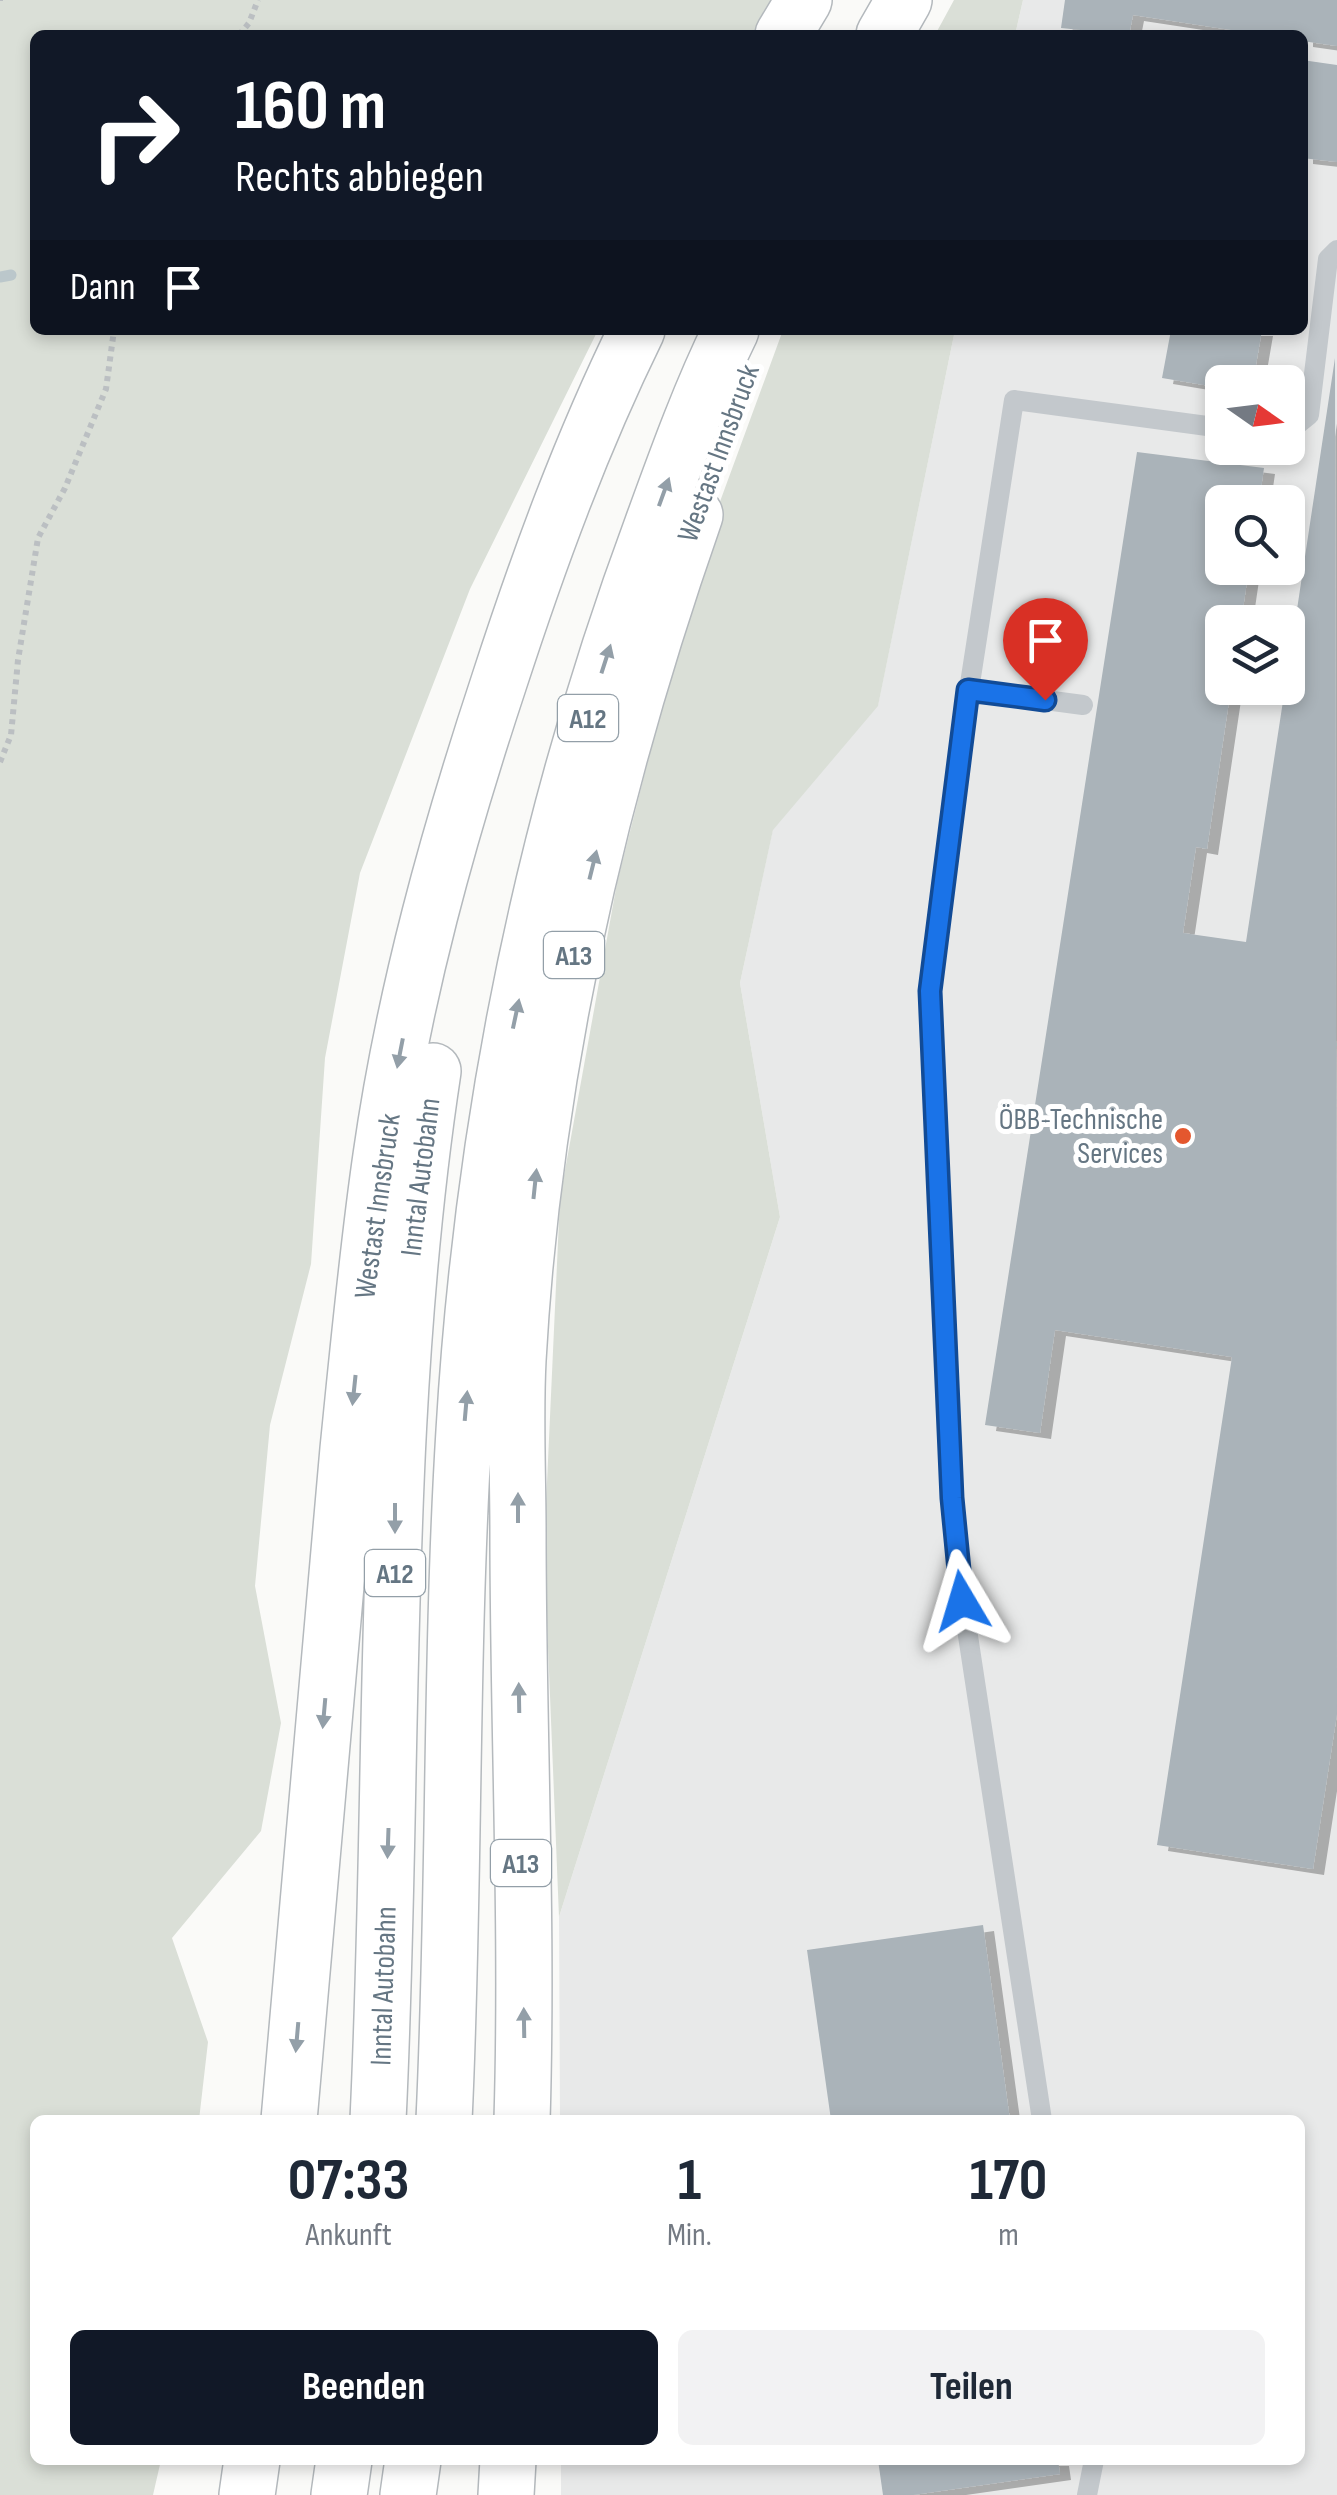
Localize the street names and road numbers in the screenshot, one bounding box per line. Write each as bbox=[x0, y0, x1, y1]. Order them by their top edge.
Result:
street label: Westast Innsbruck bbox=[670, 359, 768, 547]
road number: A12 bbox=[558, 695, 618, 741]
road number: A13 bbox=[544, 932, 604, 978]
street label: Inntal Autobahn bbox=[393, 1096, 449, 1258]
street label: Westast Innsbruck bbox=[347, 1111, 409, 1301]
road number: A12 bbox=[365, 1550, 425, 1596]
road number: A13 bbox=[491, 1840, 551, 1886]
street label: Inntal Autobahn bbox=[363, 1906, 405, 2066]

